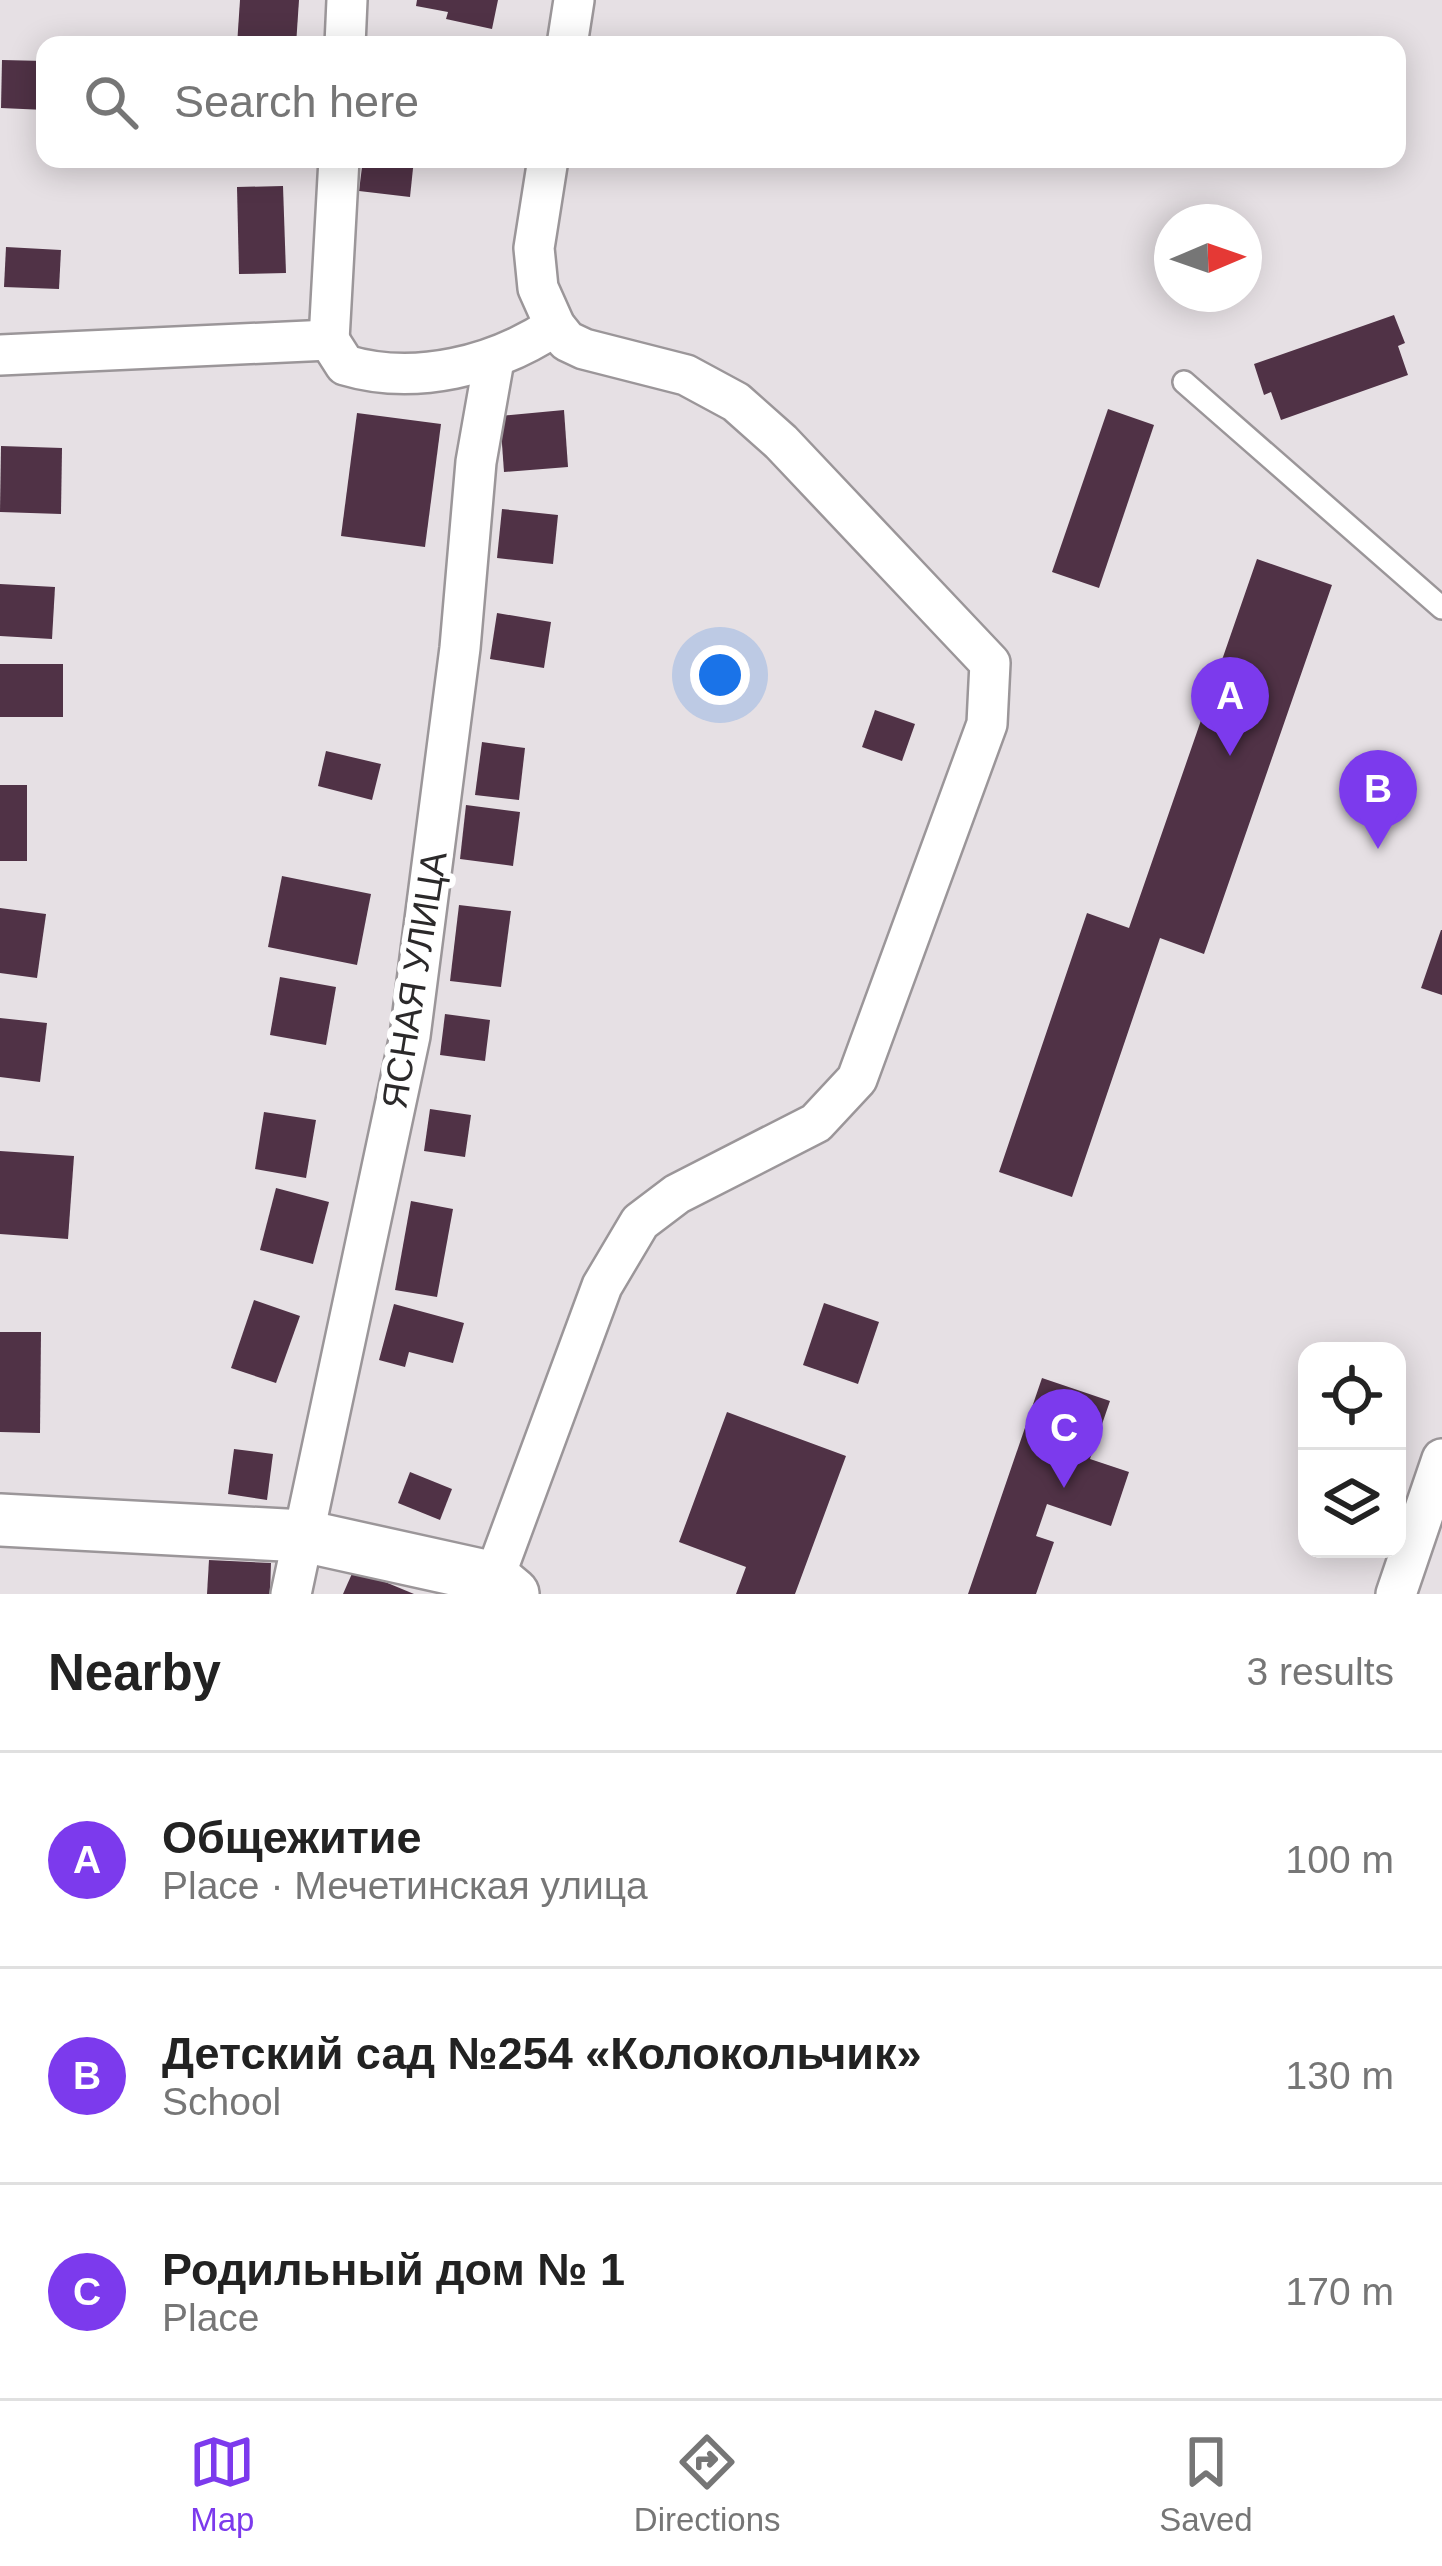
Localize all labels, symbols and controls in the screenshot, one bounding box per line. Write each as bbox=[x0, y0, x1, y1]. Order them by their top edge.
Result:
search box bbox=[36, 36, 1406, 168]
icon: search bbox=[78, 69, 144, 135]
text: Search here bbox=[174, 76, 419, 127]
north arrow bbox=[1154, 204, 1262, 312]
your location bbox=[690, 645, 750, 705]
pin: A bbox=[1191, 657, 1269, 756]
pin: B bbox=[1339, 750, 1417, 849]
street label: ЯСНАЯ УЛИЦА bbox=[373, 848, 455, 1112]
map controls bbox=[1298, 1342, 1406, 1558]
button: locate bbox=[1298, 1342, 1406, 1450]
pin: C bbox=[1025, 1389, 1103, 1488]
button: layers bbox=[1298, 1450, 1406, 1558]
text: Nearby bbox=[48, 1644, 221, 1701]
text: 3 results bbox=[1247, 1650, 1394, 1693]
text: Общежитие bbox=[162, 1812, 422, 1863]
text: A bbox=[73, 1838, 101, 1881]
text: 100 m bbox=[1286, 1838, 1394, 1881]
text: Place · Мечетинская улица bbox=[162, 1864, 648, 1907]
text: Детский сад №254 «Колокольчик» bbox=[162, 2028, 922, 2079]
text: B bbox=[73, 2054, 101, 2097]
text: 130 m bbox=[1286, 2054, 1394, 2097]
text: School bbox=[162, 2080, 281, 2123]
text: Родильный дом № 1 bbox=[162, 2244, 625, 2295]
text: C bbox=[73, 2270, 101, 2313]
text: 170 m bbox=[1286, 2270, 1394, 2313]
text: Place bbox=[162, 2296, 260, 2339]
tab: Map bbox=[189, 2429, 255, 2539]
tab: Directions bbox=[634, 2429, 781, 2539]
tab: Saved bbox=[1159, 2429, 1253, 2539]

